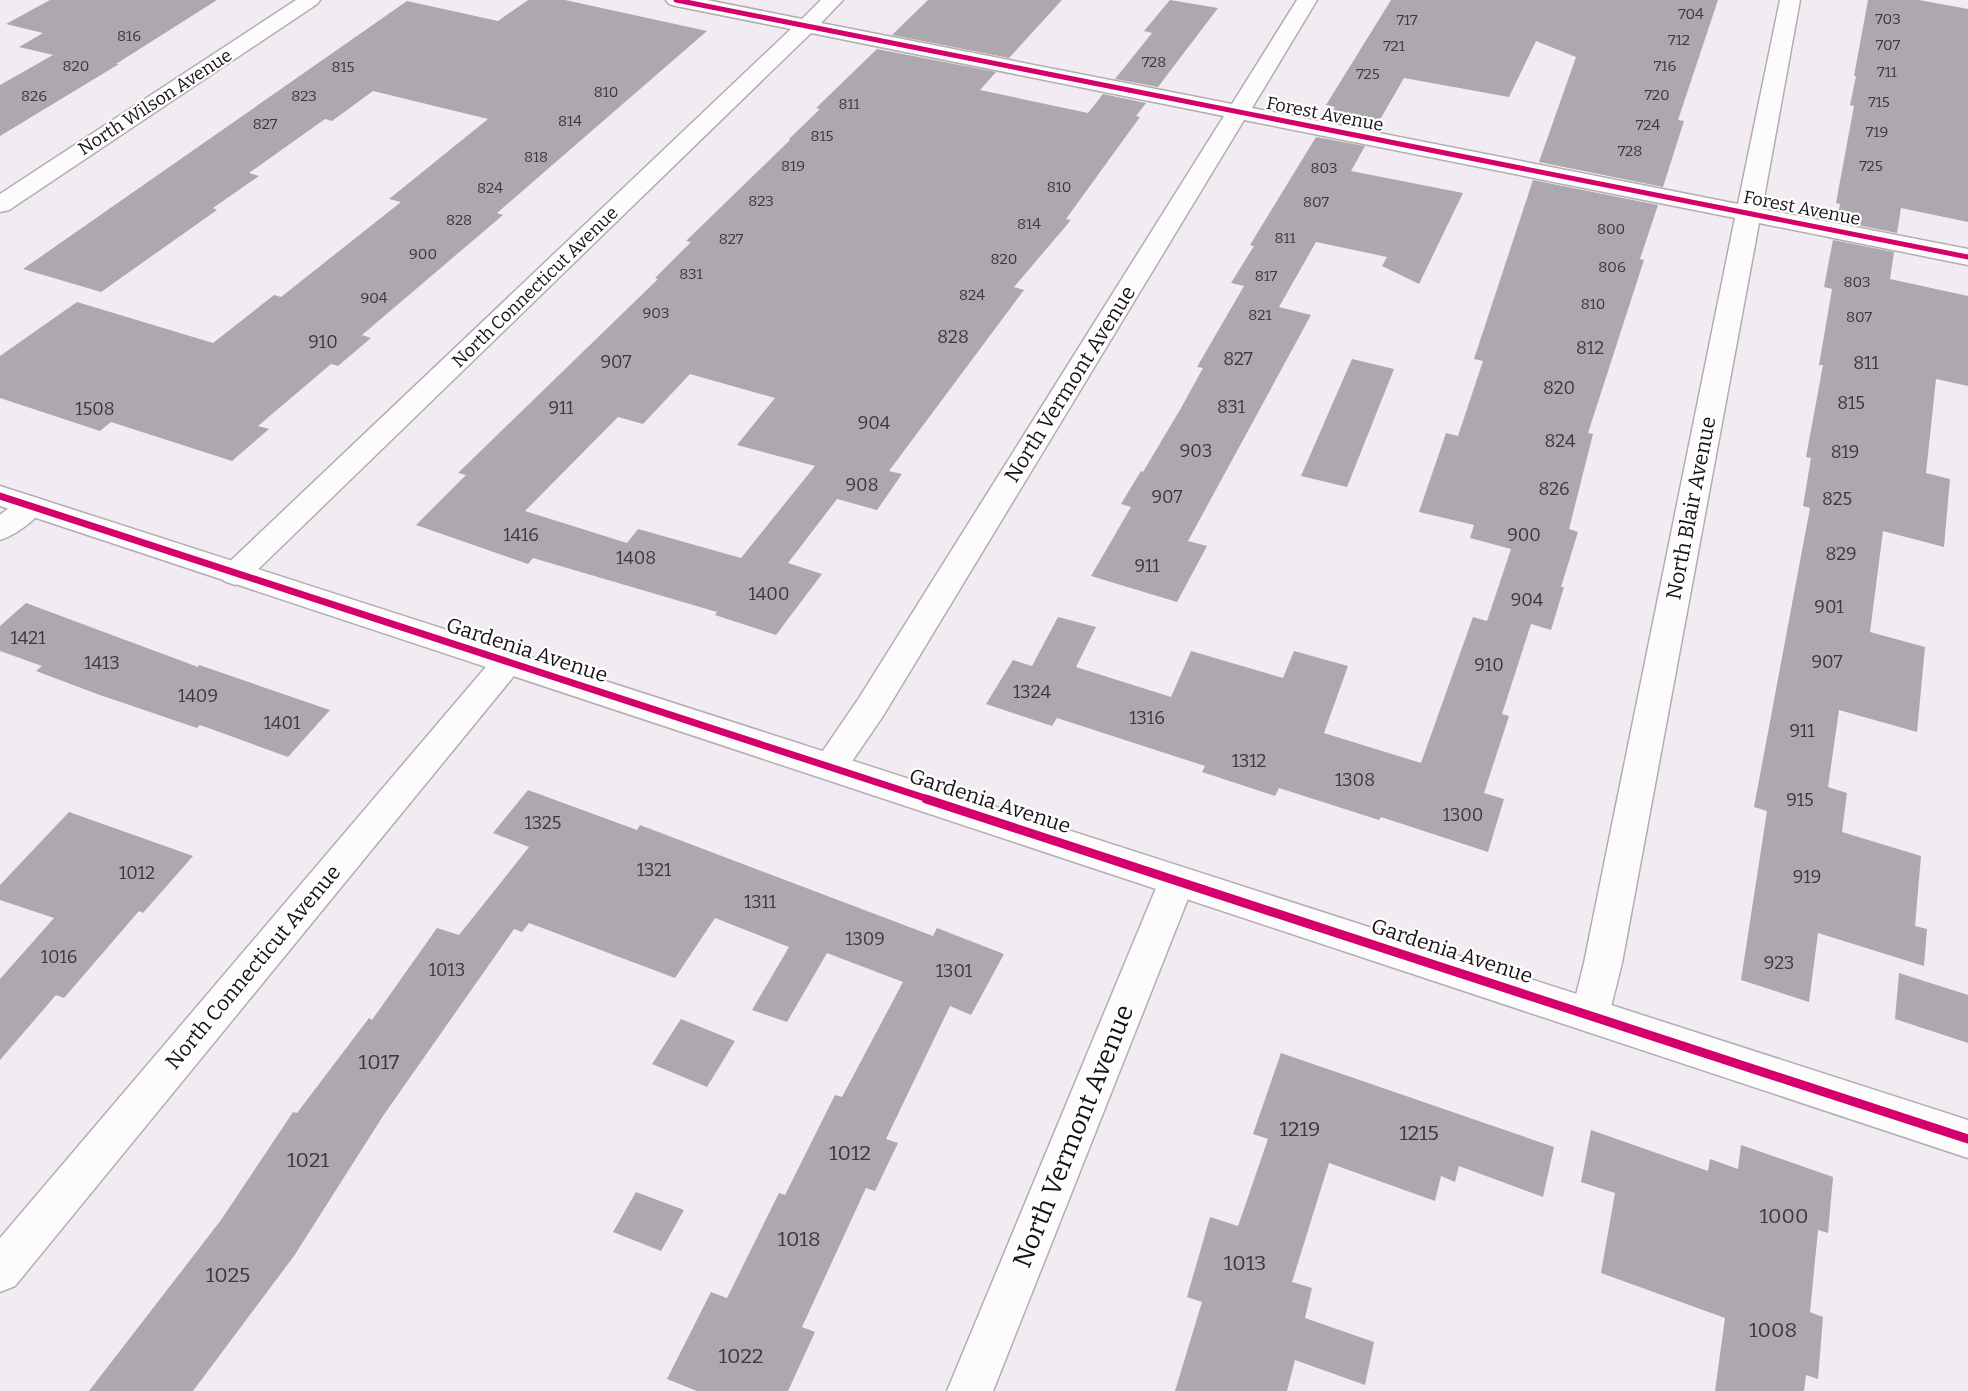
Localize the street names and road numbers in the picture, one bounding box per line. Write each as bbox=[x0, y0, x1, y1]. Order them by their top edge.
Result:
street label: North Wilson Avenue bbox=[74, 44, 236, 160]
street label: Forest Avenue bbox=[1264, 92, 1386, 136]
street label: Forest Avenue bbox=[1741, 186, 1863, 230]
street label: North Connecticut Avenue bbox=[448, 202, 622, 372]
street label: North Vermont Avenue bbox=[999, 281, 1141, 487]
street label: North Blair Avenue bbox=[1660, 414, 1722, 602]
street label: Gardenia Avenue bbox=[443, 612, 611, 688]
street label: Gardenia Avenue bbox=[906, 763, 1074, 839]
street label: North Connecticut Avenue bbox=[160, 860, 346, 1074]
street label: Gardenia Avenue bbox=[1368, 913, 1536, 989]
street label: North Vermont Avenue bbox=[1006, 1000, 1140, 1272]

